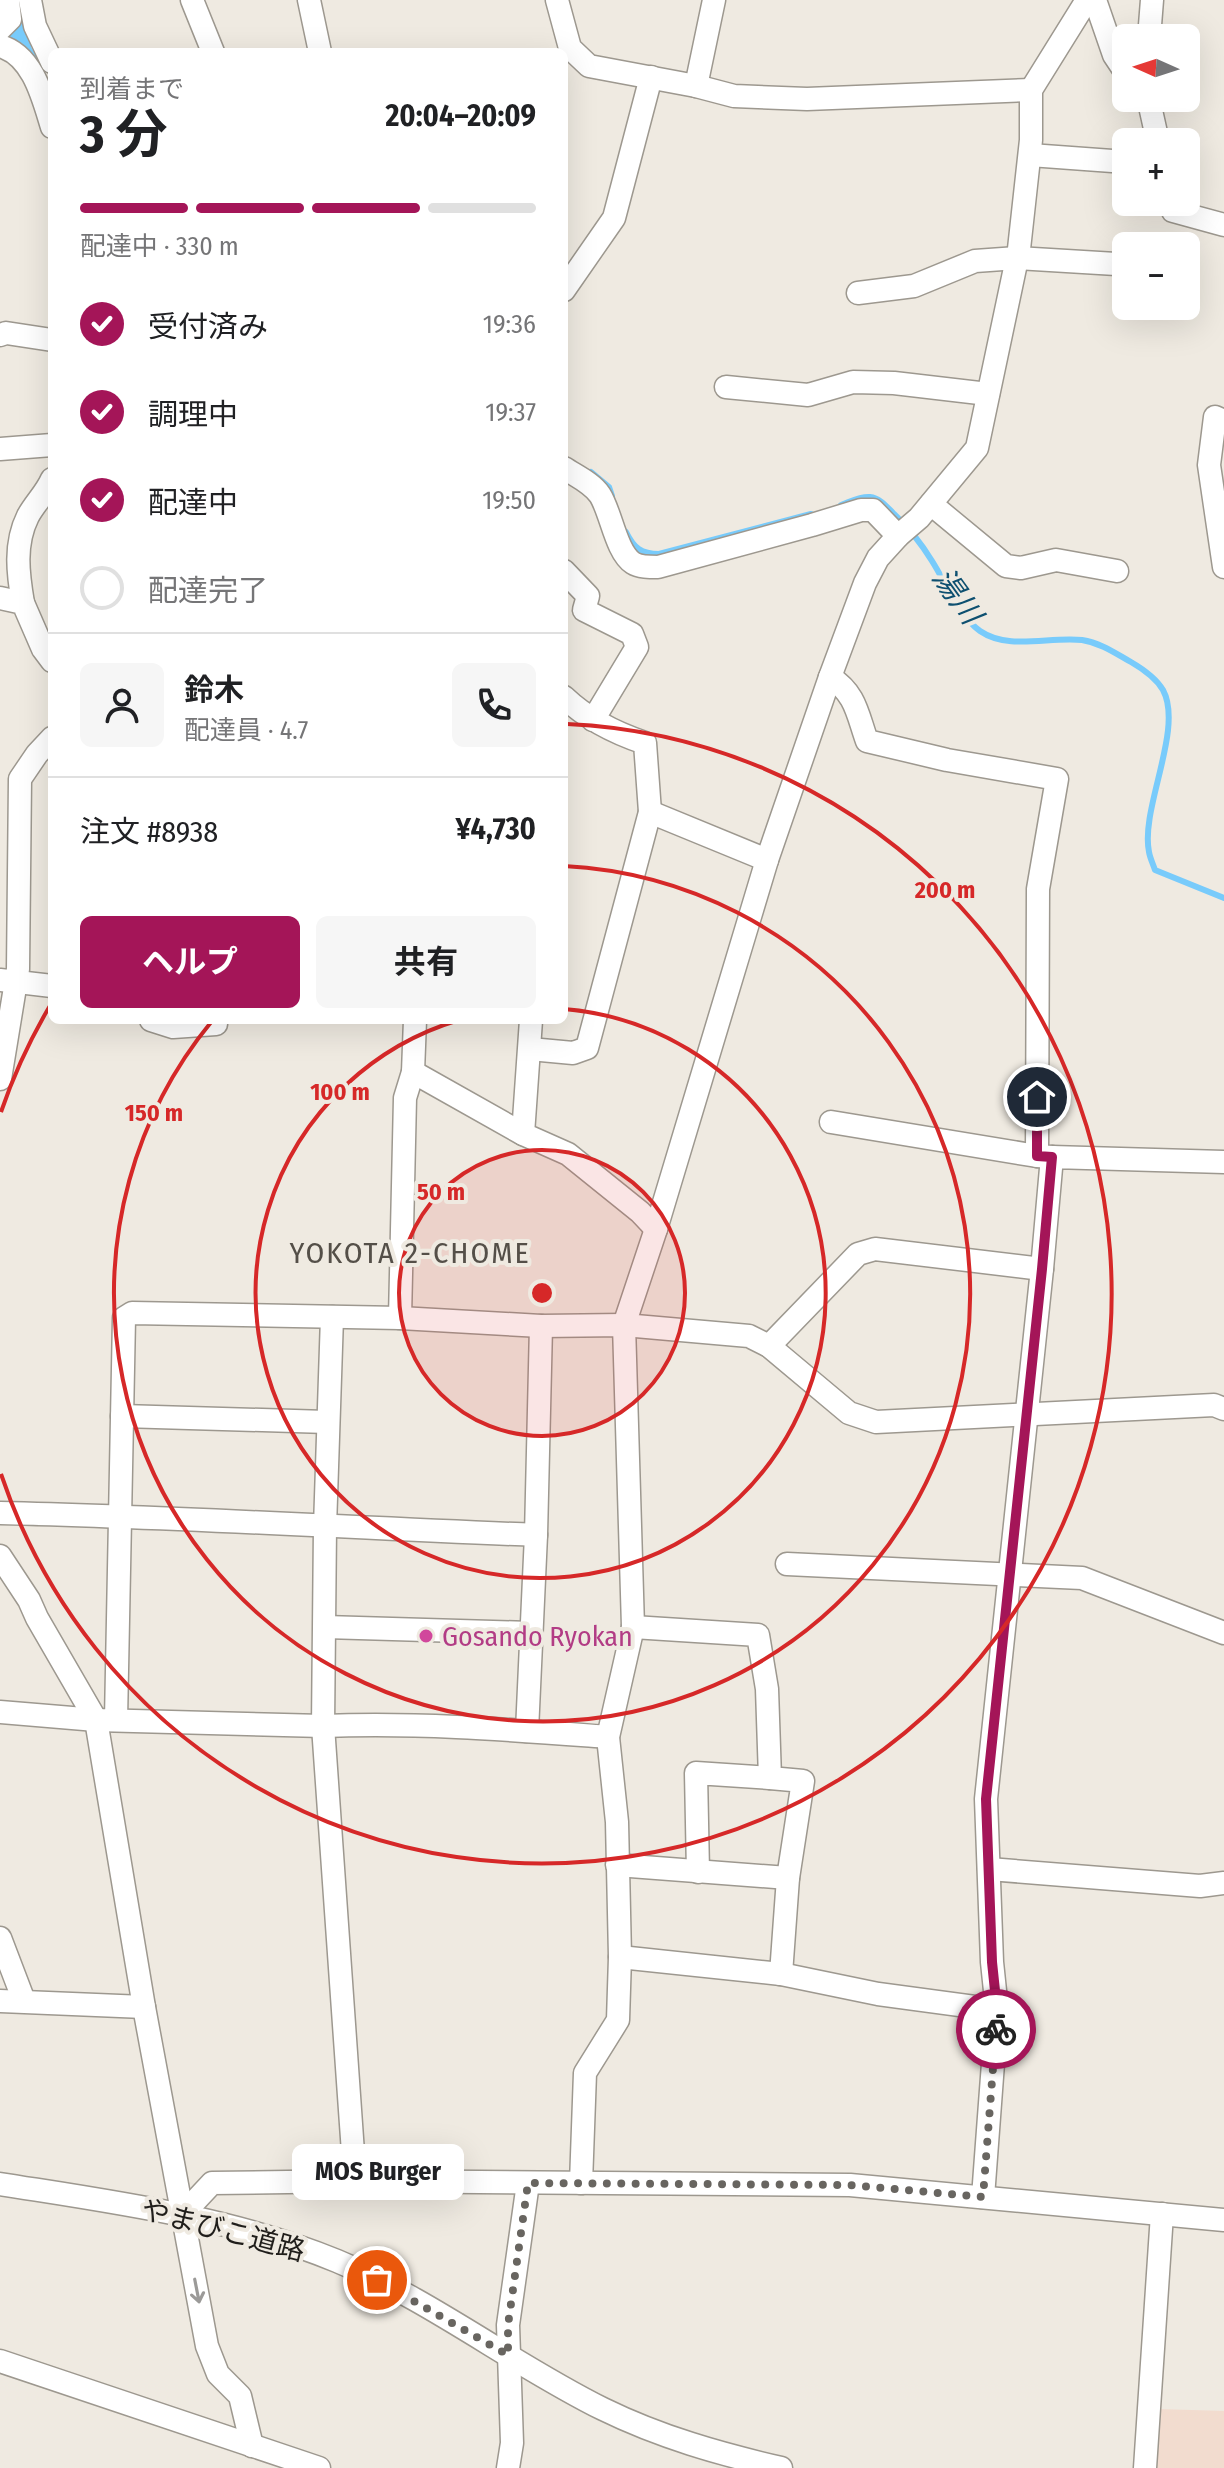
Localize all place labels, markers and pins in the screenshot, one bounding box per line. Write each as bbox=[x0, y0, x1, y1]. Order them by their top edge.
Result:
pin bbox=[1003, 1063, 1071, 1131]
centre of rings bbox=[528, 1279, 556, 1307]
place label: Gosando Ryokan bbox=[442, 1620, 633, 1653]
marker: Gosando Ryokan bbox=[417, 1627, 435, 1645]
callout: MOS Burger bbox=[291, 2144, 463, 2200]
pin bbox=[343, 2246, 411, 2314]

